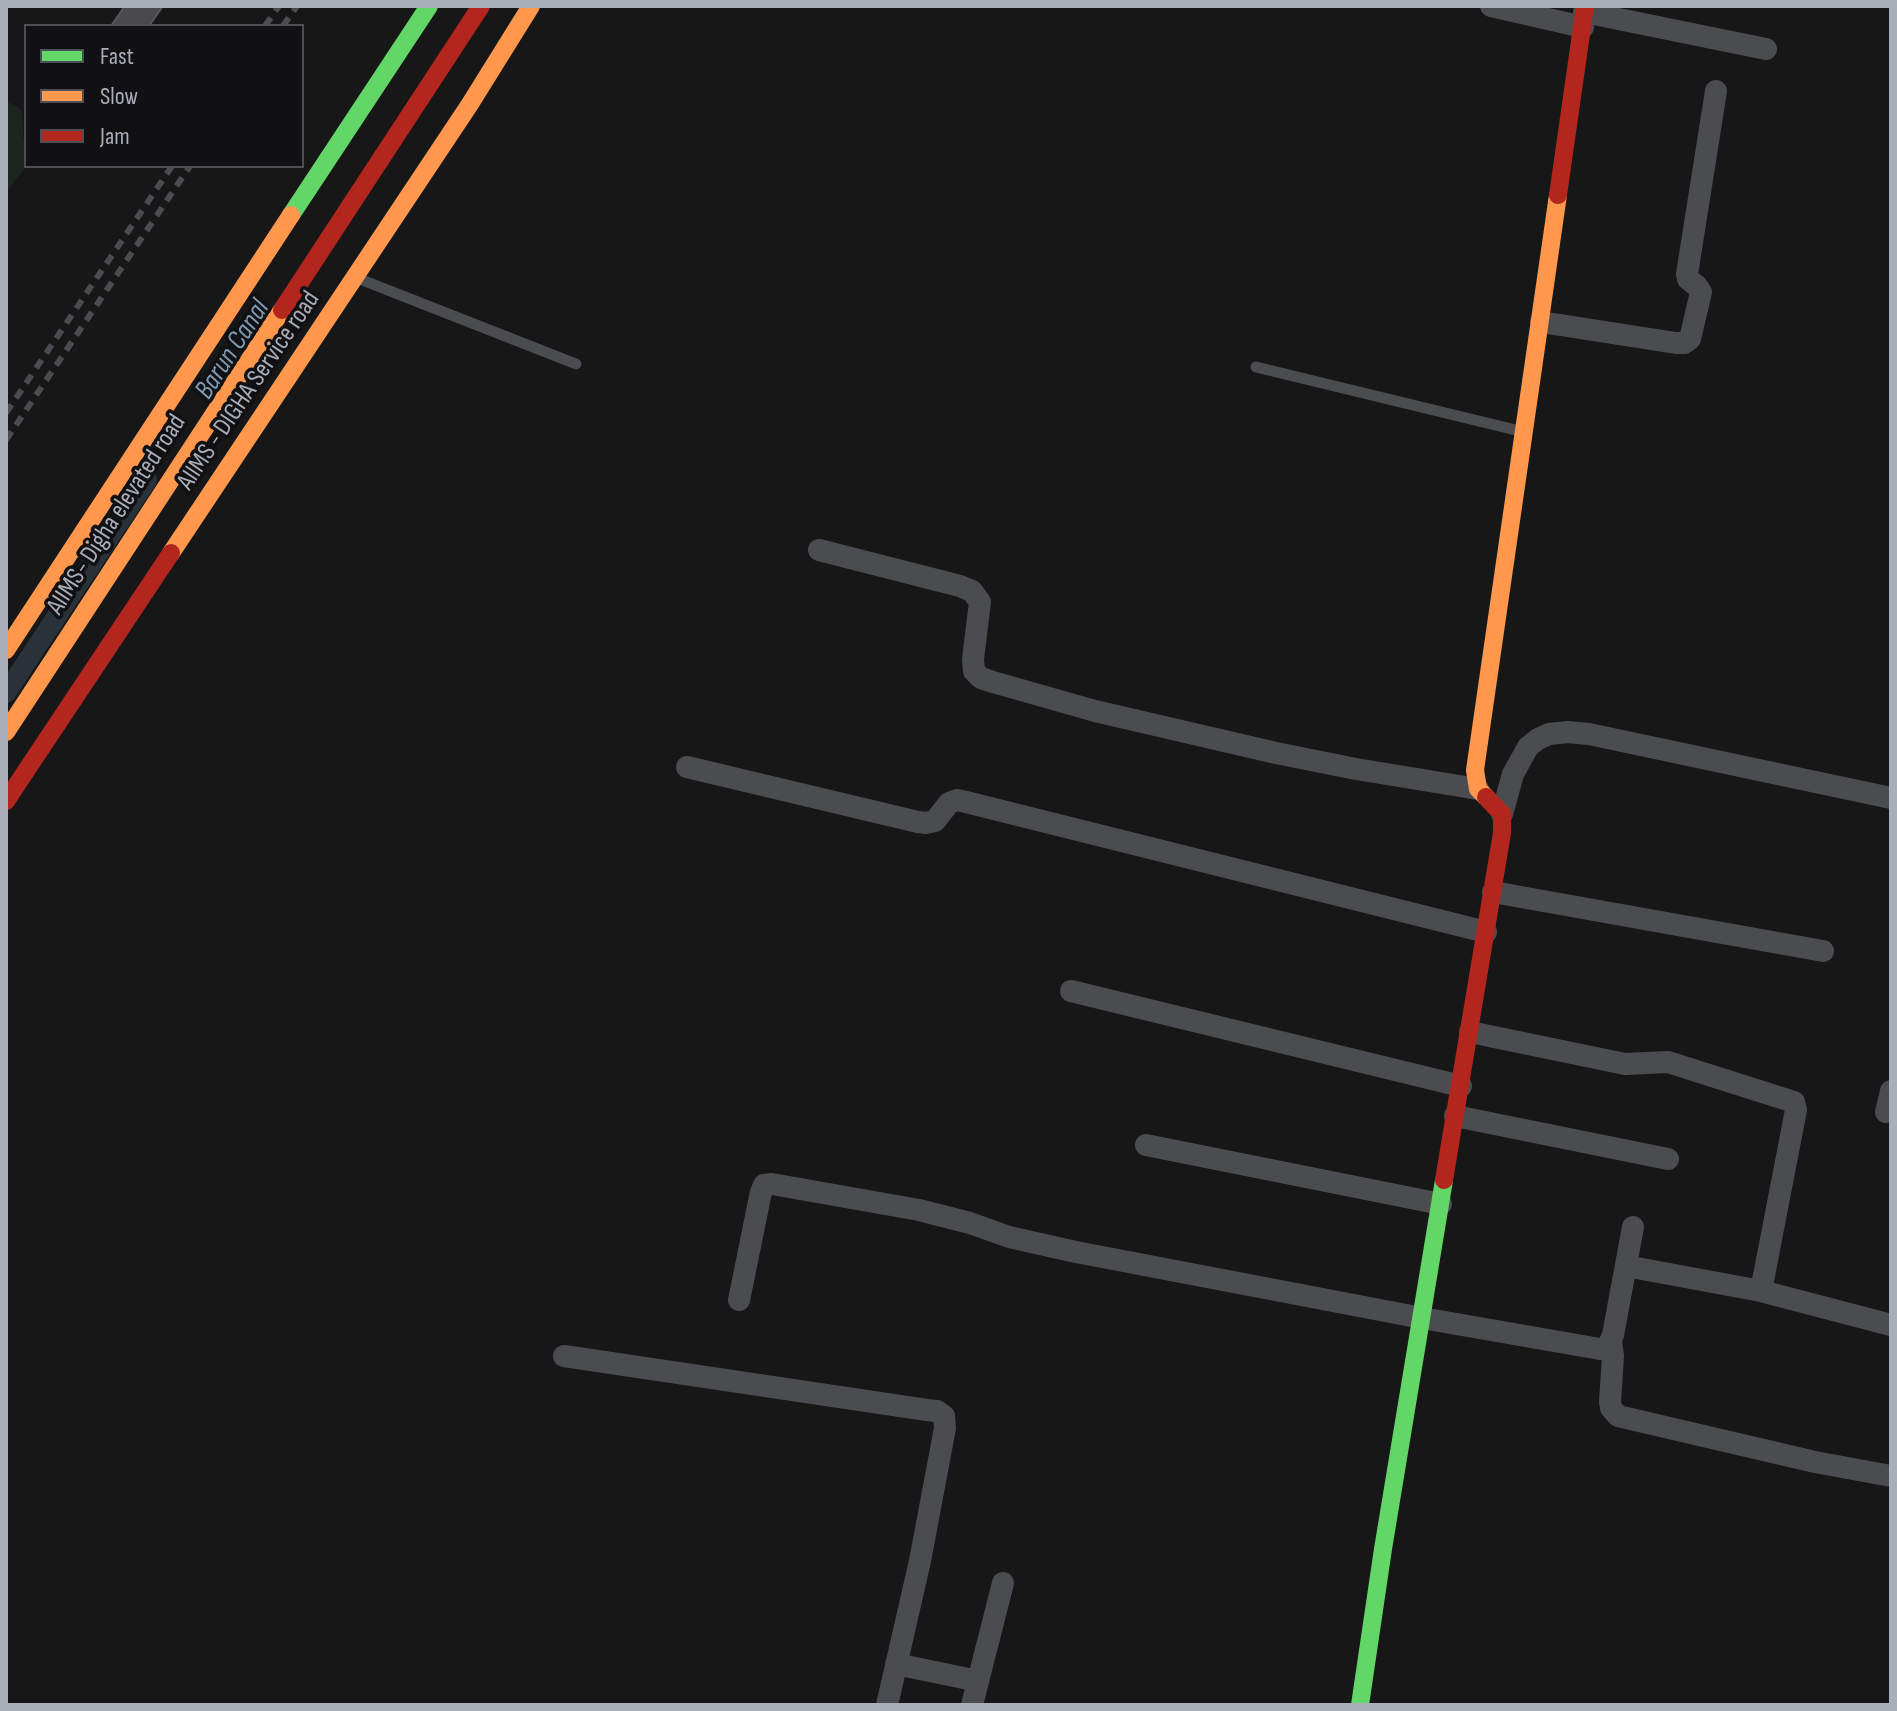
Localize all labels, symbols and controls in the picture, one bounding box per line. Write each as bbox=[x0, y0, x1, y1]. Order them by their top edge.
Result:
legend bbox=[24, 24, 304, 168]
text: Fast bbox=[100, 42, 134, 71]
text: Slow bbox=[100, 82, 138, 111]
text: Jam bbox=[100, 122, 130, 151]
street label: AIIMS - DIGHA Service road bbox=[171, 286, 327, 496]
water label: Barun Canal bbox=[189, 294, 277, 406]
street label: AIIMS- Digha elevated road bbox=[41, 409, 193, 621]

